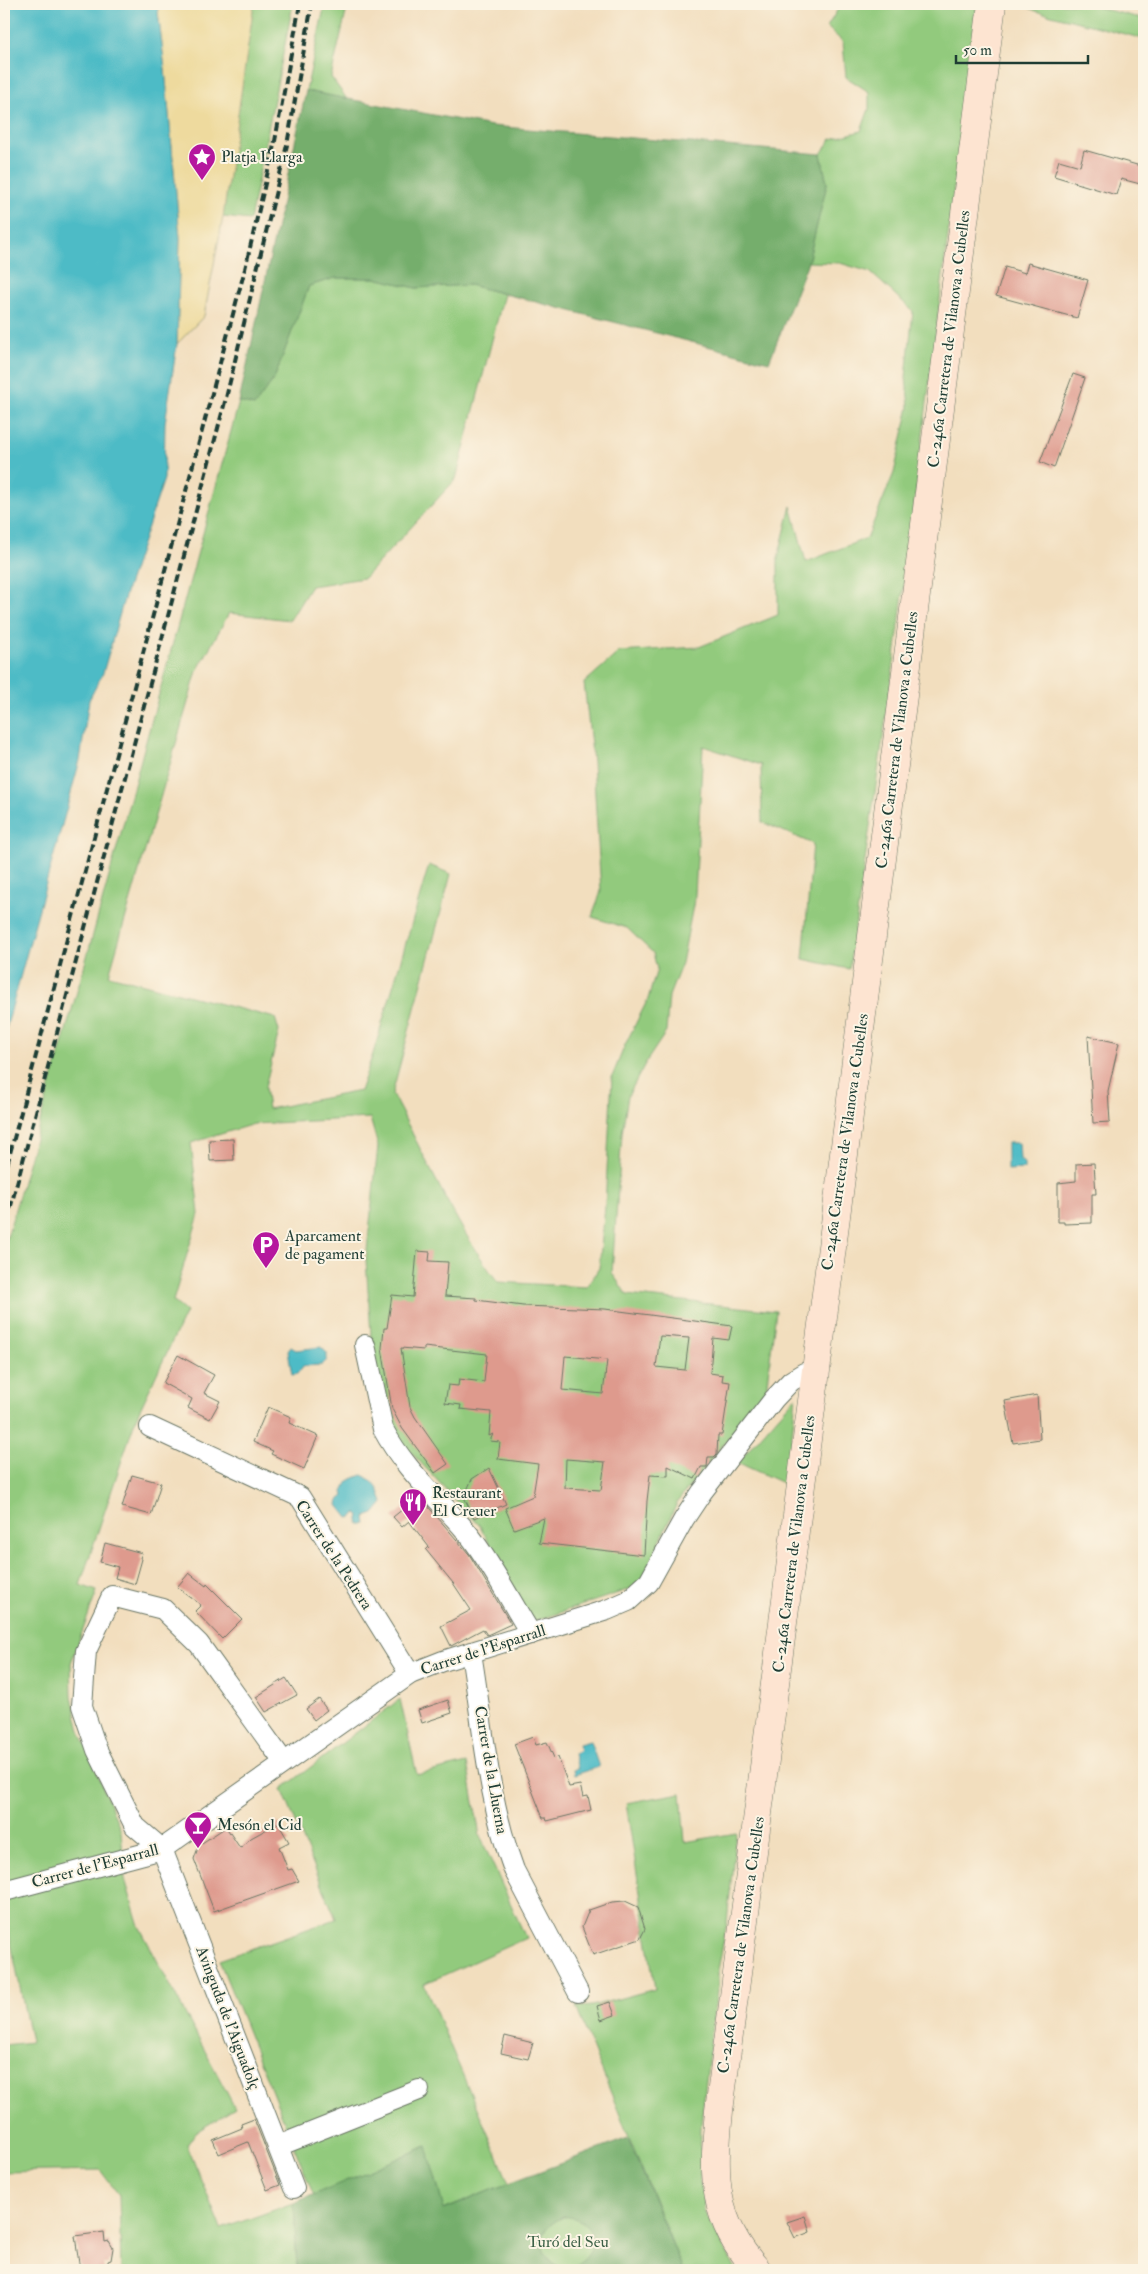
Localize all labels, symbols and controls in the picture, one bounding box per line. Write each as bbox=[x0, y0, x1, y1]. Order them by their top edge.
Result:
scale bar bbox=[956, 32, 1088, 64]
text: 50 m bbox=[963, 41, 992, 60]
place icon: Platja Llarga bbox=[187, 142, 217, 181]
place label: Platja Llarga bbox=[221, 147, 303, 167]
street label: C-246a Carretera de Vilanova a Cubelles bbox=[923, 209, 975, 469]
street label: C-246a Carretera de Vilanova a Cubelles bbox=[871, 610, 923, 870]
street label: C-246a Carretera de Vilanova a Cubelles bbox=[817, 1012, 873, 1272]
place label: Aparcament de pagament bbox=[284, 1226, 364, 1265]
parking icon: Aparcament de pagament bbox=[251, 1230, 281, 1269]
street label: C-246a Carretera de Vilanova a Cubelles bbox=[768, 1414, 820, 1674]
place label: Restaurant El Creuer bbox=[432, 1483, 501, 1521]
restaurant icon: Restaurant El Creuer bbox=[398, 1487, 428, 1526]
street label: Carrer de la Pedrera bbox=[291, 1496, 377, 1614]
street label: Carrer de l'Esparrall bbox=[418, 1620, 548, 1681]
street label: Carrer de la Lluerna bbox=[470, 1705, 512, 1836]
bar icon: Mesón el Cid bbox=[183, 1810, 213, 1849]
place label: Mesón el Cid bbox=[217, 1815, 302, 1835]
street label: C-246a Carretera de Vilanova a Cubelles bbox=[713, 1815, 769, 2075]
street label: Carrer de l'Esparrall bbox=[29, 1839, 161, 1894]
street label: Avinguda de l'Aiguadolç bbox=[191, 1942, 265, 2093]
park label: Turó del Seu bbox=[527, 2232, 609, 2252]

